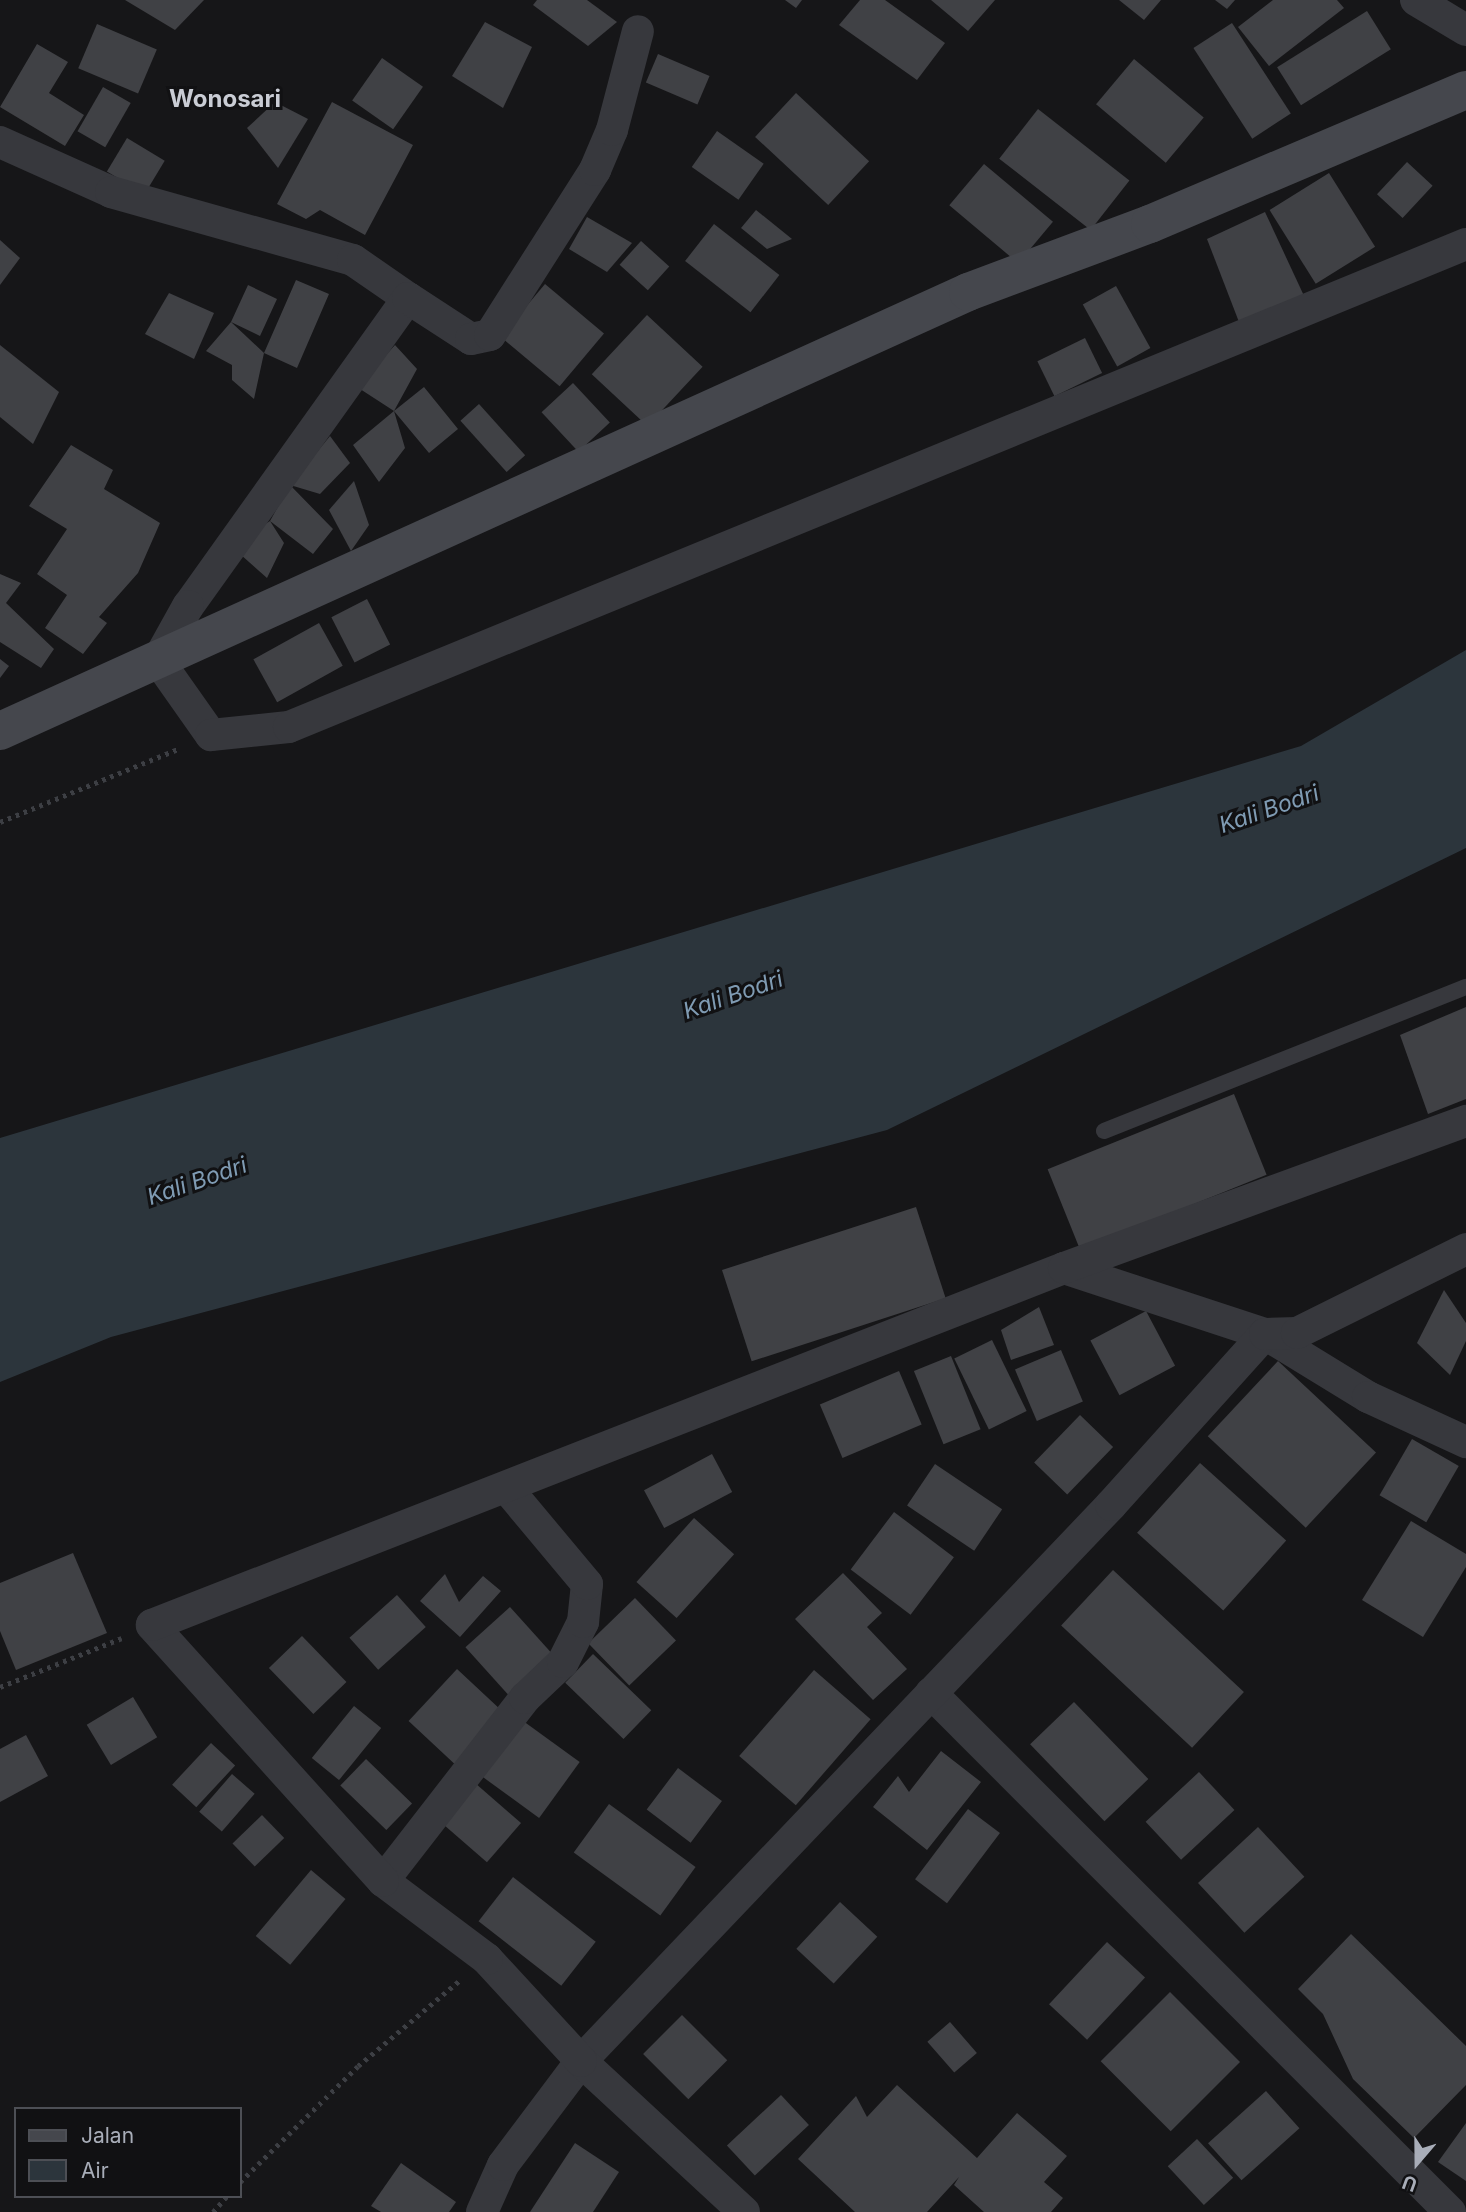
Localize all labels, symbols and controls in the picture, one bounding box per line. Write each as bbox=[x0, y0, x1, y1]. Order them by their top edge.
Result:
district label: Wonosari bbox=[169, 85, 281, 113]
water label: Kali Bodri bbox=[1215, 779, 1323, 839]
water label: Kali Bodri bbox=[679, 965, 787, 1025]
water label: Kali Bodri bbox=[143, 1151, 251, 1211]
legend bbox=[14, 2107, 242, 2198]
text: Jalan bbox=[81, 2123, 134, 2148]
north arrow bbox=[1382, 2128, 1452, 2198]
text: Air bbox=[81, 2158, 109, 2183]
text: U bbox=[1399, 2170, 1420, 2196]

